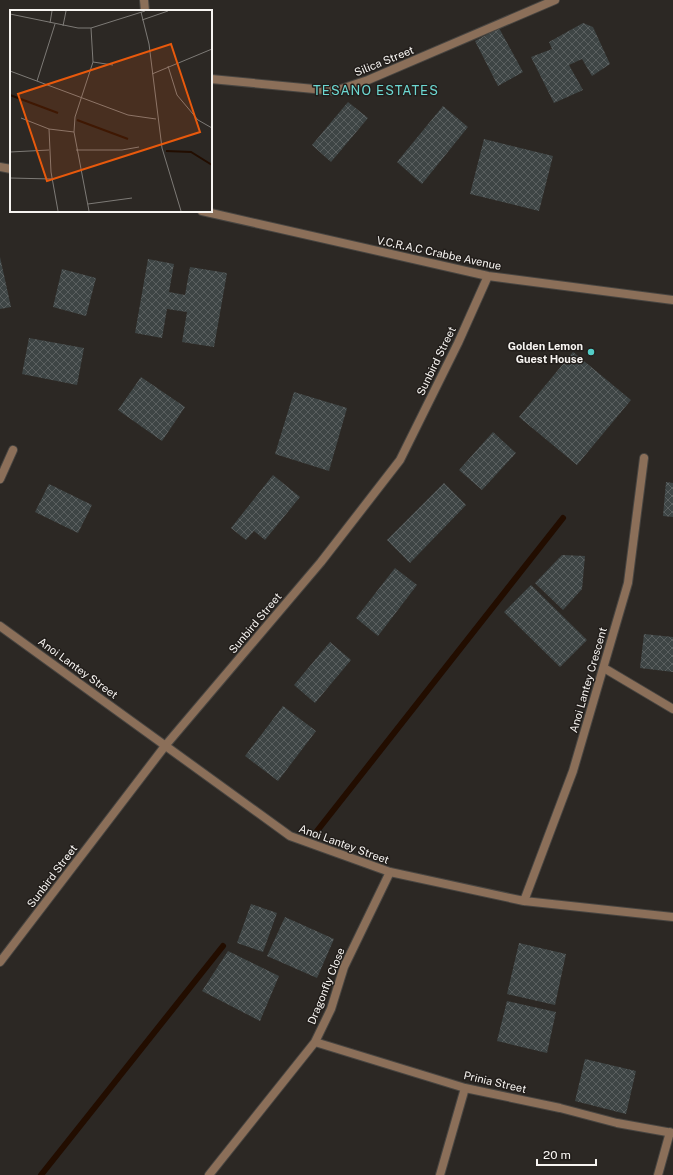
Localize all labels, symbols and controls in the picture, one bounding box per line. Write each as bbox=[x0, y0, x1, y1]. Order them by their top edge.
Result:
inset map bbox=[10, 10, 212, 212]
street label: Silica Street bbox=[353, 44, 415, 78]
district label: TESANO ESTATES bbox=[313, 83, 439, 98]
street label: V.C.R.A.C Crabbe Avenue bbox=[376, 234, 502, 272]
street label: Sunbird Street bbox=[414, 325, 458, 397]
place label: Golden Lemon Guest House bbox=[508, 340, 583, 365]
marker: Golden Lemon Guest House bbox=[586, 347, 596, 357]
street label: Sunbird Street bbox=[226, 590, 284, 656]
street label: Anoi Lantey Crescent bbox=[567, 626, 609, 734]
street label: Anoi Lantey Street bbox=[36, 635, 120, 701]
street label: Anoi Lantey Street bbox=[297, 822, 391, 866]
street label: Sunbird Street bbox=[25, 842, 79, 910]
street label: Dragonfly Close bbox=[305, 946, 347, 1026]
street label: Prinia Street bbox=[462, 1069, 528, 1095]
scale bar bbox=[537, 1141, 596, 1167]
text: 20 m bbox=[543, 1148, 571, 1162]

